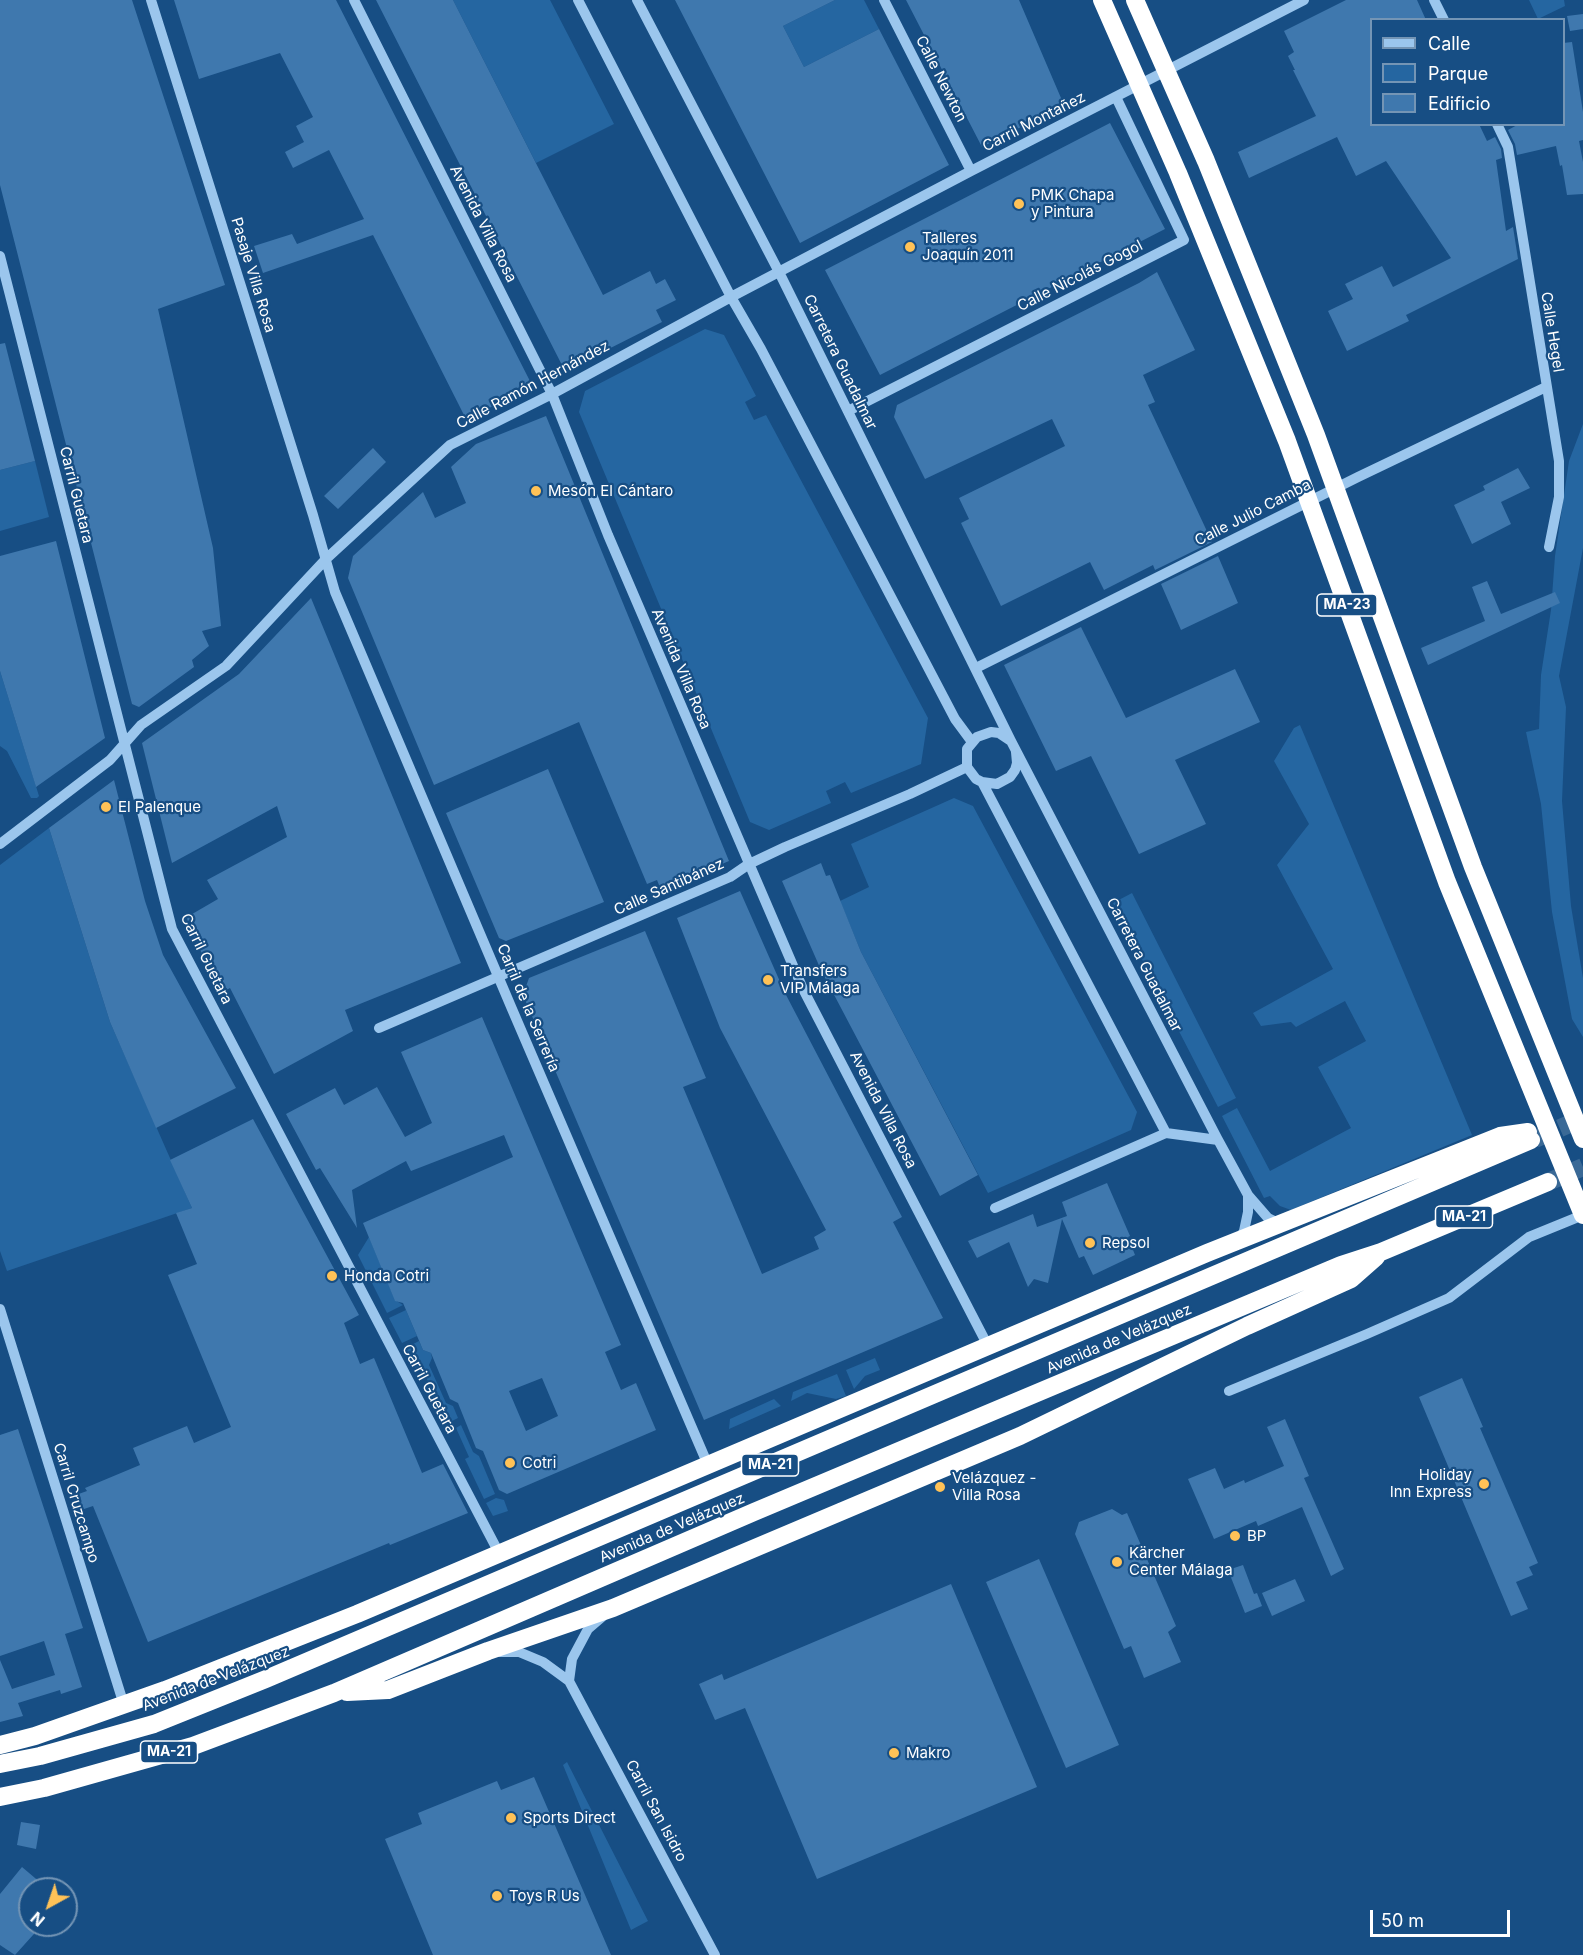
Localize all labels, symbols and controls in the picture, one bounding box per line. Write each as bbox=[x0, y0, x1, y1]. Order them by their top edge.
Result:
legend bbox=[1370, 18, 1565, 126]
street label: Calle Newton bbox=[912, 33, 970, 125]
text: Calle bbox=[1428, 33, 1470, 54]
text: Parque bbox=[1428, 63, 1488, 84]
street label: Carril Montañez bbox=[980, 88, 1088, 156]
text: Edificio bbox=[1428, 93, 1491, 114]
street label: Avenida Villa Rosa bbox=[446, 162, 520, 286]
place label: PMK Chapa y Pintura bbox=[1031, 186, 1114, 221]
marker: PMK Chapa y Pintura bbox=[1012, 197, 1026, 211]
street label: Pasaje Villa Rosa bbox=[227, 215, 279, 335]
place label: Talleres Joaquín 2011 bbox=[922, 229, 1014, 264]
street label: Calle Nicolás Gogol bbox=[1014, 237, 1146, 315]
marker: Talleres Joaquín 2011 bbox=[903, 240, 917, 254]
street label: Carretera Guadalmar bbox=[799, 291, 881, 433]
street label: Calle Hegel bbox=[1537, 291, 1567, 373]
street label: Calle Ramón Hernández bbox=[453, 337, 613, 433]
street label: Carril Guetara bbox=[55, 445, 97, 545]
street label: Calle Julio Camba bbox=[1192, 476, 1314, 550]
place label: Mesón El Cántaro bbox=[548, 482, 673, 500]
marker: Mesón El Cántaro bbox=[529, 484, 543, 498]
road number: MA-23 bbox=[1317, 594, 1377, 616]
street label: Avenida Villa Rosa bbox=[647, 606, 715, 732]
place label: El Palenque bbox=[118, 798, 201, 816]
marker: El Palenque bbox=[99, 800, 113, 814]
street label: Calle Santibánez bbox=[611, 855, 727, 919]
street label: Carretera Guadalmar bbox=[1102, 895, 1186, 1035]
street label: Carril Guetara bbox=[176, 911, 236, 1007]
street label: Carril de la Serrería bbox=[493, 941, 563, 1075]
place label: Transfers VIP Málaga bbox=[780, 962, 860, 997]
marker: Transfers VIP Málaga bbox=[761, 973, 775, 987]
street label: Avenida Villa Rosa bbox=[846, 1048, 920, 1172]
road number: MA-21 bbox=[1436, 1206, 1492, 1228]
place label: Repsol bbox=[1102, 1234, 1150, 1252]
marker: Repsol bbox=[1083, 1236, 1097, 1250]
place label: Honda Cotri bbox=[344, 1267, 429, 1285]
marker: Honda Cotri bbox=[325, 1269, 339, 1283]
street label: Avenida de Velázquez bbox=[1044, 1300, 1194, 1378]
street label: Carril Guetara bbox=[398, 1341, 460, 1437]
street label: Carril Cruzcampo bbox=[49, 1441, 103, 1565]
place label: Cotri bbox=[522, 1454, 556, 1472]
road number: MA-21 bbox=[742, 1454, 798, 1476]
marker: Cotri bbox=[503, 1456, 517, 1470]
place label: Holiday Inn Express bbox=[1390, 1466, 1472, 1501]
place label: Velázquez - Villa Rosa bbox=[952, 1469, 1036, 1504]
marker: Holiday Inn Express bbox=[1477, 1477, 1491, 1491]
marker: Velázquez - Villa Rosa bbox=[933, 1480, 947, 1494]
street label: Avenida de Velázquez bbox=[597, 1489, 747, 1567]
place label: BP bbox=[1247, 1527, 1266, 1545]
marker: BP bbox=[1228, 1529, 1242, 1543]
place label: Kärcher Center Málaga bbox=[1129, 1544, 1233, 1579]
marker: Kärcher Center Málaga bbox=[1110, 1555, 1124, 1569]
street label: Avenida de Velázquez bbox=[140, 1643, 292, 1715]
road number: MA-21 bbox=[140, 1741, 198, 1763]
place label: Makro bbox=[906, 1744, 951, 1762]
marker: Makro bbox=[887, 1746, 901, 1760]
street label: Carril San Isidro bbox=[622, 1757, 690, 1865]
place label: Sports Direct bbox=[523, 1809, 616, 1827]
marker: Sports Direct bbox=[504, 1811, 518, 1825]
north arrow bbox=[18, 1877, 78, 1937]
place label: Toys R Us bbox=[509, 1887, 580, 1905]
marker: Toys R Us bbox=[490, 1889, 504, 1903]
scale bar bbox=[1373, 1898, 1512, 1936]
text: N bbox=[27, 1908, 49, 1931]
text: 50 m bbox=[1381, 1910, 1424, 1931]

